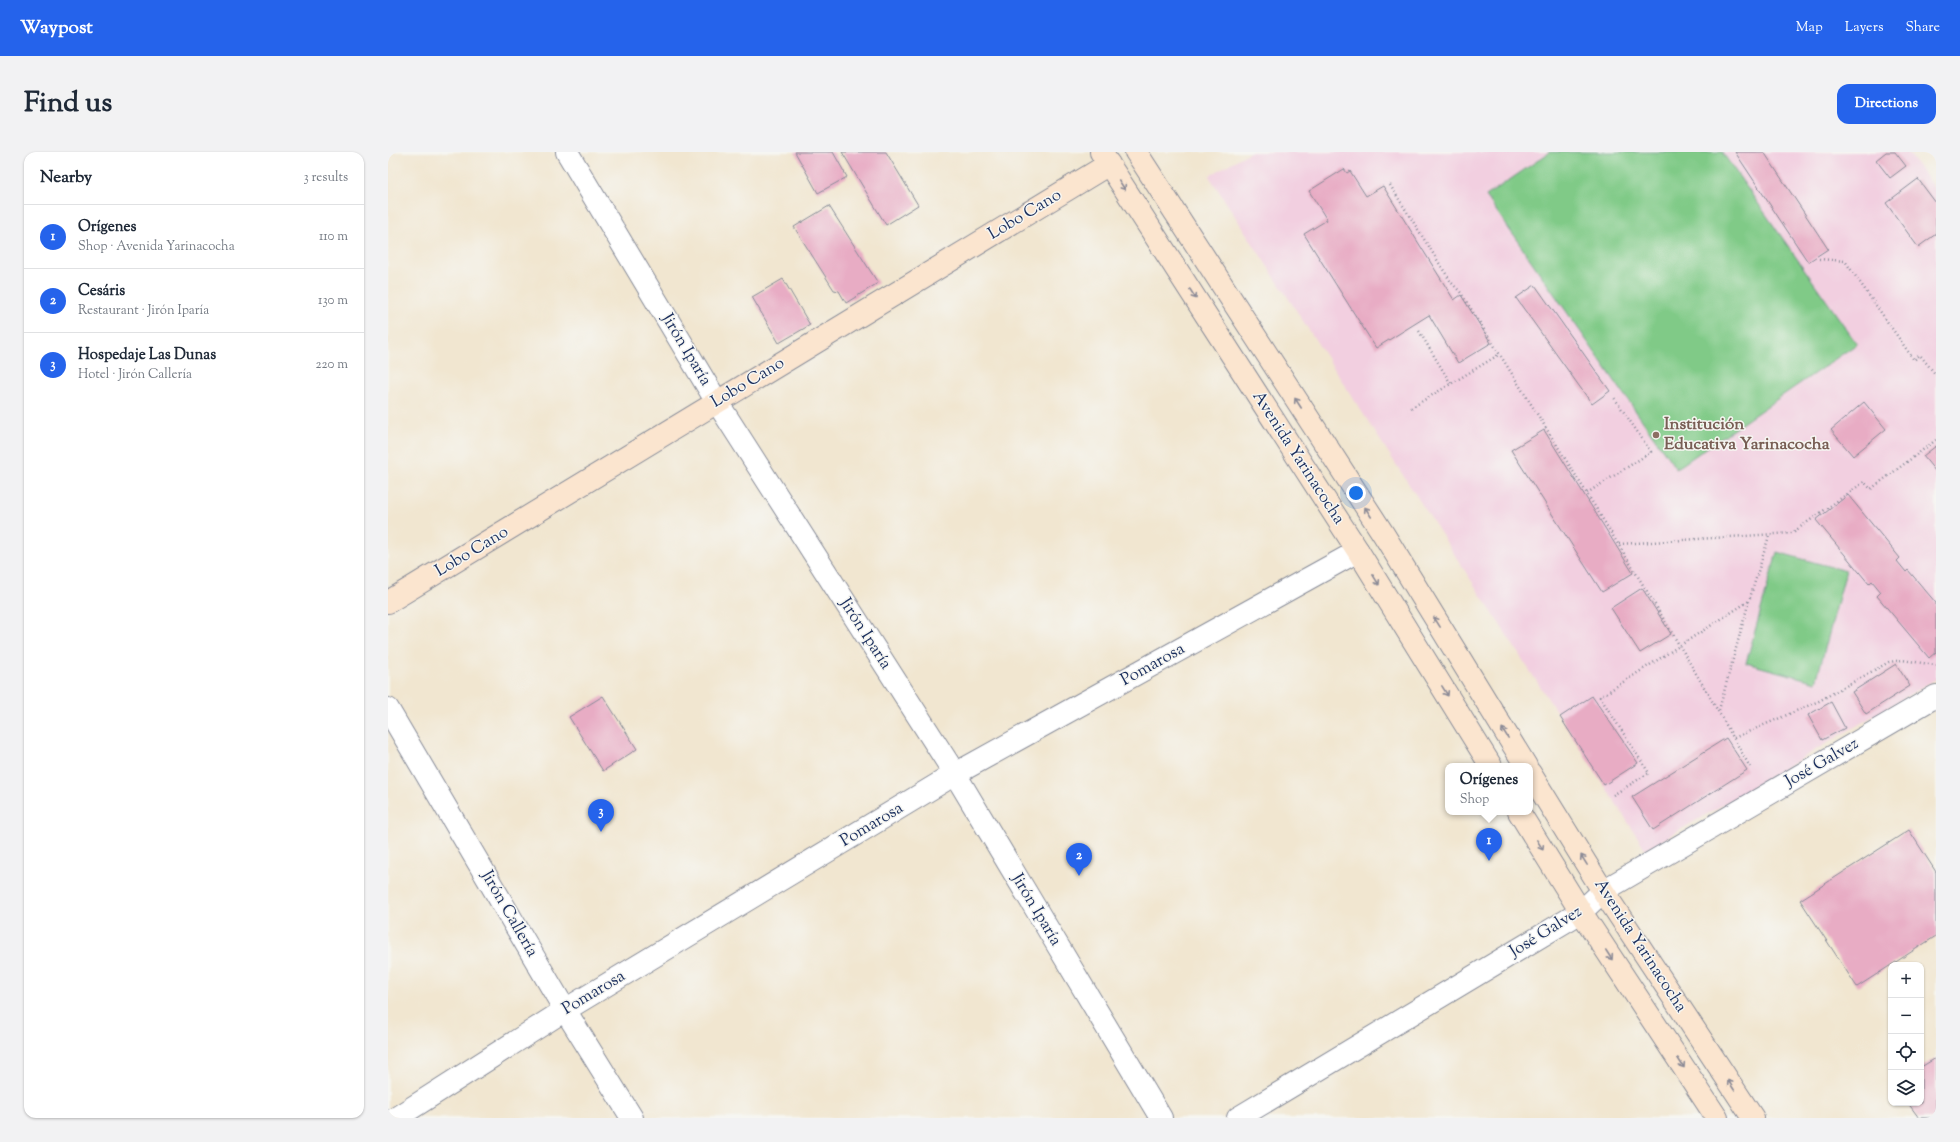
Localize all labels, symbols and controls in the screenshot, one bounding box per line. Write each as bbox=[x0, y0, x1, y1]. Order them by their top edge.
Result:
text: Waypost bbox=[20, 15, 93, 42]
text: Map bbox=[1796, 18, 1823, 38]
text: Layers bbox=[1845, 18, 1883, 38]
text: Share bbox=[1905, 18, 1940, 38]
text: Find us bbox=[24, 84, 112, 124]
button: Directions bbox=[1837, 84, 1936, 124]
text: Nearby bbox=[40, 166, 92, 190]
text: 3 results bbox=[303, 169, 348, 187]
one-way arrow bbox=[1119, 179, 1127, 191]
street label: Lobo Cano bbox=[984, 184, 1066, 246]
text: Orígenes bbox=[78, 217, 136, 238]
text: 1 bbox=[51, 228, 55, 246]
text: 110 m bbox=[319, 228, 348, 246]
text: Shop · Avenida Yarinacocha bbox=[78, 238, 235, 256]
text: Cesáris bbox=[78, 281, 125, 302]
one-way arrow bbox=[1189, 288, 1197, 299]
text: 2 bbox=[50, 292, 56, 310]
text: 130 m bbox=[318, 292, 348, 310]
text: Restaurant · Jirón Iparía bbox=[78, 302, 209, 320]
street label: Jirón Iparía bbox=[654, 308, 717, 391]
text: Hospedaje Las Dunas bbox=[78, 345, 216, 366]
street label: Lobo Cano bbox=[707, 352, 789, 414]
text: 3 bbox=[50, 356, 56, 374]
text: 220 m bbox=[315, 356, 348, 374]
text: Hotel · Jirón Callería bbox=[78, 366, 192, 384]
street label: Avenida Yarinacocha bbox=[1246, 387, 1350, 530]
one-way arrow bbox=[1294, 397, 1302, 408]
place label: Institución Educativa Yarinacocha bbox=[1664, 413, 1830, 457]
marker: Institución Educativa Yarinacocha bbox=[1651, 430, 1661, 440]
your location bbox=[1346, 483, 1366, 503]
one-way arrow bbox=[1364, 506, 1372, 518]
street label: Lobo Cano bbox=[431, 521, 513, 583]
one-way arrow bbox=[1373, 574, 1381, 586]
street label: Jirón Iparía bbox=[832, 593, 897, 674]
one-way arrow bbox=[1433, 616, 1441, 628]
street label: Pomarosa bbox=[1117, 637, 1190, 692]
one-way arrow bbox=[1441, 685, 1449, 697]
one-way arrow bbox=[1501, 727, 1509, 739]
street label: José Galvez bbox=[1780, 732, 1863, 794]
popup bbox=[1445, 763, 1533, 815]
text: Orígenes bbox=[1460, 770, 1518, 791]
text: Shop bbox=[1460, 791, 1489, 809]
street label: Pomarosa bbox=[836, 797, 908, 853]
pin: 3 bbox=[588, 799, 614, 832]
pin: 1 bbox=[1476, 828, 1502, 861]
one-way arrow bbox=[1536, 839, 1544, 851]
pin: 2 bbox=[1066, 843, 1092, 876]
one-way arrow bbox=[1579, 854, 1588, 865]
street label: Jirón Callería bbox=[474, 865, 544, 962]
street label: Jirón Iparía bbox=[1004, 868, 1067, 951]
street label: Avenida Yarinacocha bbox=[1588, 875, 1692, 1018]
street label: José Galvez bbox=[1504, 900, 1587, 964]
one-way arrow bbox=[1606, 949, 1614, 961]
map controls bbox=[1888, 962, 1924, 1106]
button: + bbox=[1888, 962, 1924, 998]
street label: Pomarosa bbox=[558, 965, 630, 1021]
button: − bbox=[1888, 998, 1924, 1034]
button: locate bbox=[1888, 1034, 1924, 1070]
one-way arrow bbox=[1677, 1058, 1685, 1069]
button: layers bbox=[1888, 1070, 1924, 1106]
one-way arrow bbox=[1727, 1080, 1736, 1091]

